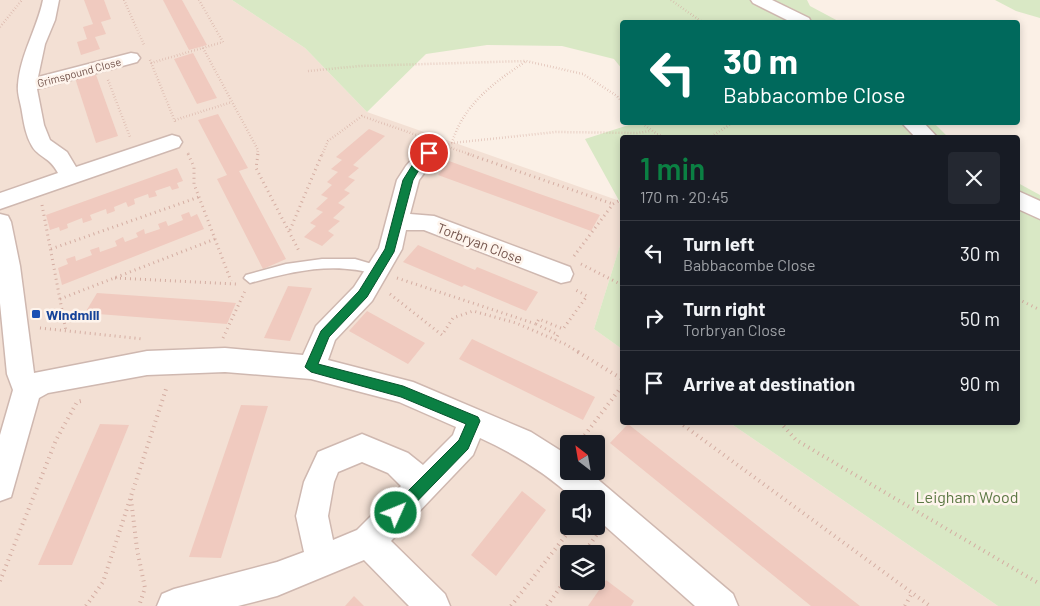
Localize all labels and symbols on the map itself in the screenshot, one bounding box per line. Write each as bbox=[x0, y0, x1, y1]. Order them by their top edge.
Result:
street label: Grimspound Close bbox=[36, 55, 122, 89]
pin bbox=[408, 132, 450, 174]
street label: Torbryan Close bbox=[435, 219, 525, 267]
place label: Windmill bbox=[46, 306, 99, 323]
marker: Windmill bbox=[30, 308, 42, 320]
north arrow bbox=[560, 435, 605, 480]
position arrow bbox=[369, 486, 421, 538]
park label: Leigham Wood bbox=[916, 487, 1018, 506]

